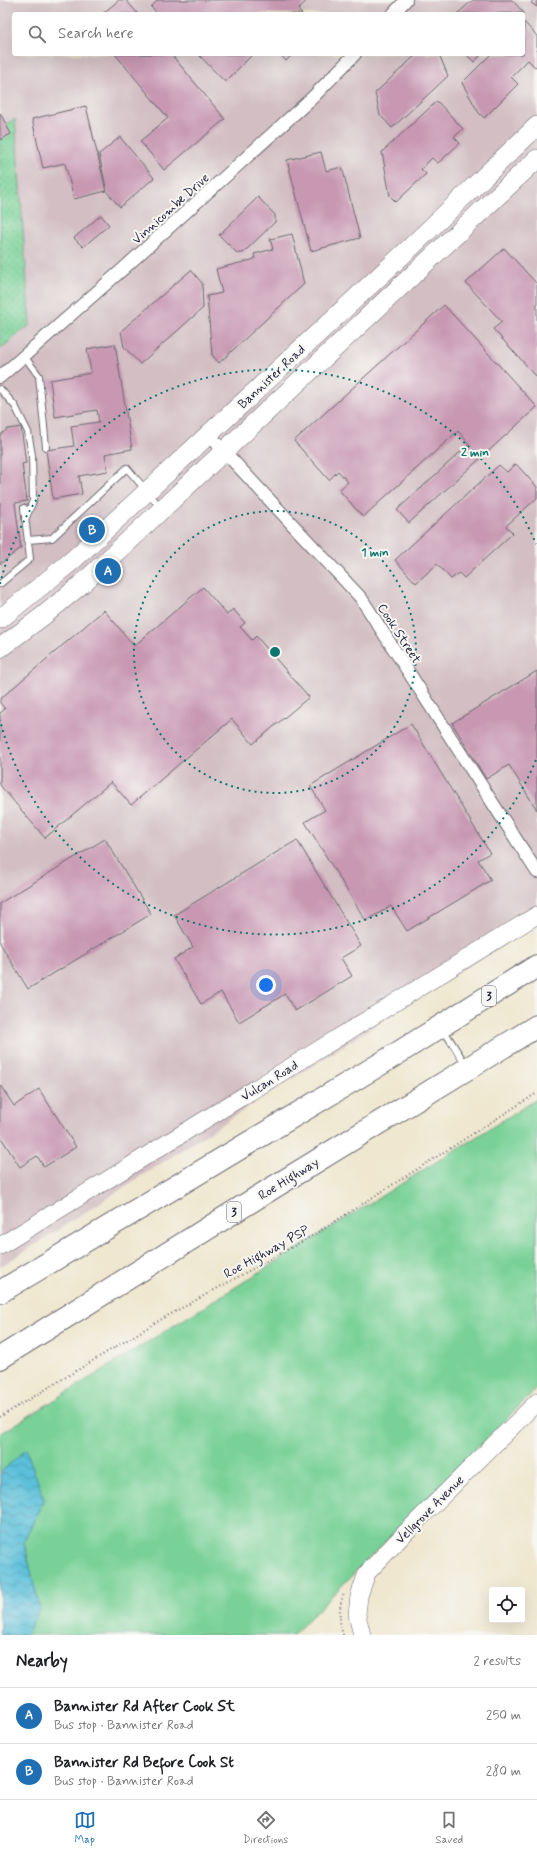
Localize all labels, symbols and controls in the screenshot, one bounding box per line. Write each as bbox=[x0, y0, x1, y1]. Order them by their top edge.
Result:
search box bbox=[12, 12, 525, 56]
icon: search bbox=[26, 23, 48, 45]
text: Search here bbox=[58, 24, 134, 44]
street label: Vinnicombe Drive bbox=[129, 170, 213, 248]
street label: Bannister Road bbox=[235, 341, 309, 413]
text: 2 min bbox=[461, 445, 489, 461]
pin: B bbox=[79, 515, 105, 545]
text: 1 min bbox=[361, 545, 389, 561]
pin: A bbox=[95, 556, 121, 586]
street label: Cook Street bbox=[373, 600, 425, 667]
centre of rings bbox=[268, 645, 282, 659]
your location bbox=[256, 975, 276, 995]
road number: 3 bbox=[482, 986, 496, 1006]
street label: Vulcan Road bbox=[238, 1057, 302, 1106]
street label: Roe Highway bbox=[255, 1154, 324, 1206]
road number: 3 bbox=[227, 1202, 241, 1222]
street label: Roe Highway PSP bbox=[221, 1222, 314, 1285]
street label: Vellgrove Avenue bbox=[392, 1472, 468, 1548]
map controls bbox=[489, 1587, 525, 1623]
button: locate bbox=[489, 1587, 525, 1623]
text: Nearby bbox=[16, 1650, 68, 1672]
text: 2 results bbox=[474, 1653, 521, 1670]
text: Bannister Rd After Cook St bbox=[54, 1697, 235, 1717]
text: A bbox=[25, 1707, 33, 1724]
text: 250 m bbox=[486, 1707, 521, 1724]
text: Bus stop · Bannister Road bbox=[54, 1717, 194, 1734]
text: Bannister Rd Before Cook St bbox=[54, 1753, 234, 1773]
text: B bbox=[25, 1763, 33, 1780]
text: 280 m bbox=[486, 1763, 521, 1780]
text: Bus stop · Bannister Road bbox=[54, 1773, 194, 1790]
tab: Map bbox=[74, 1809, 96, 1847]
tab: Directions bbox=[243, 1809, 288, 1847]
tab: Saved bbox=[436, 1809, 463, 1847]

